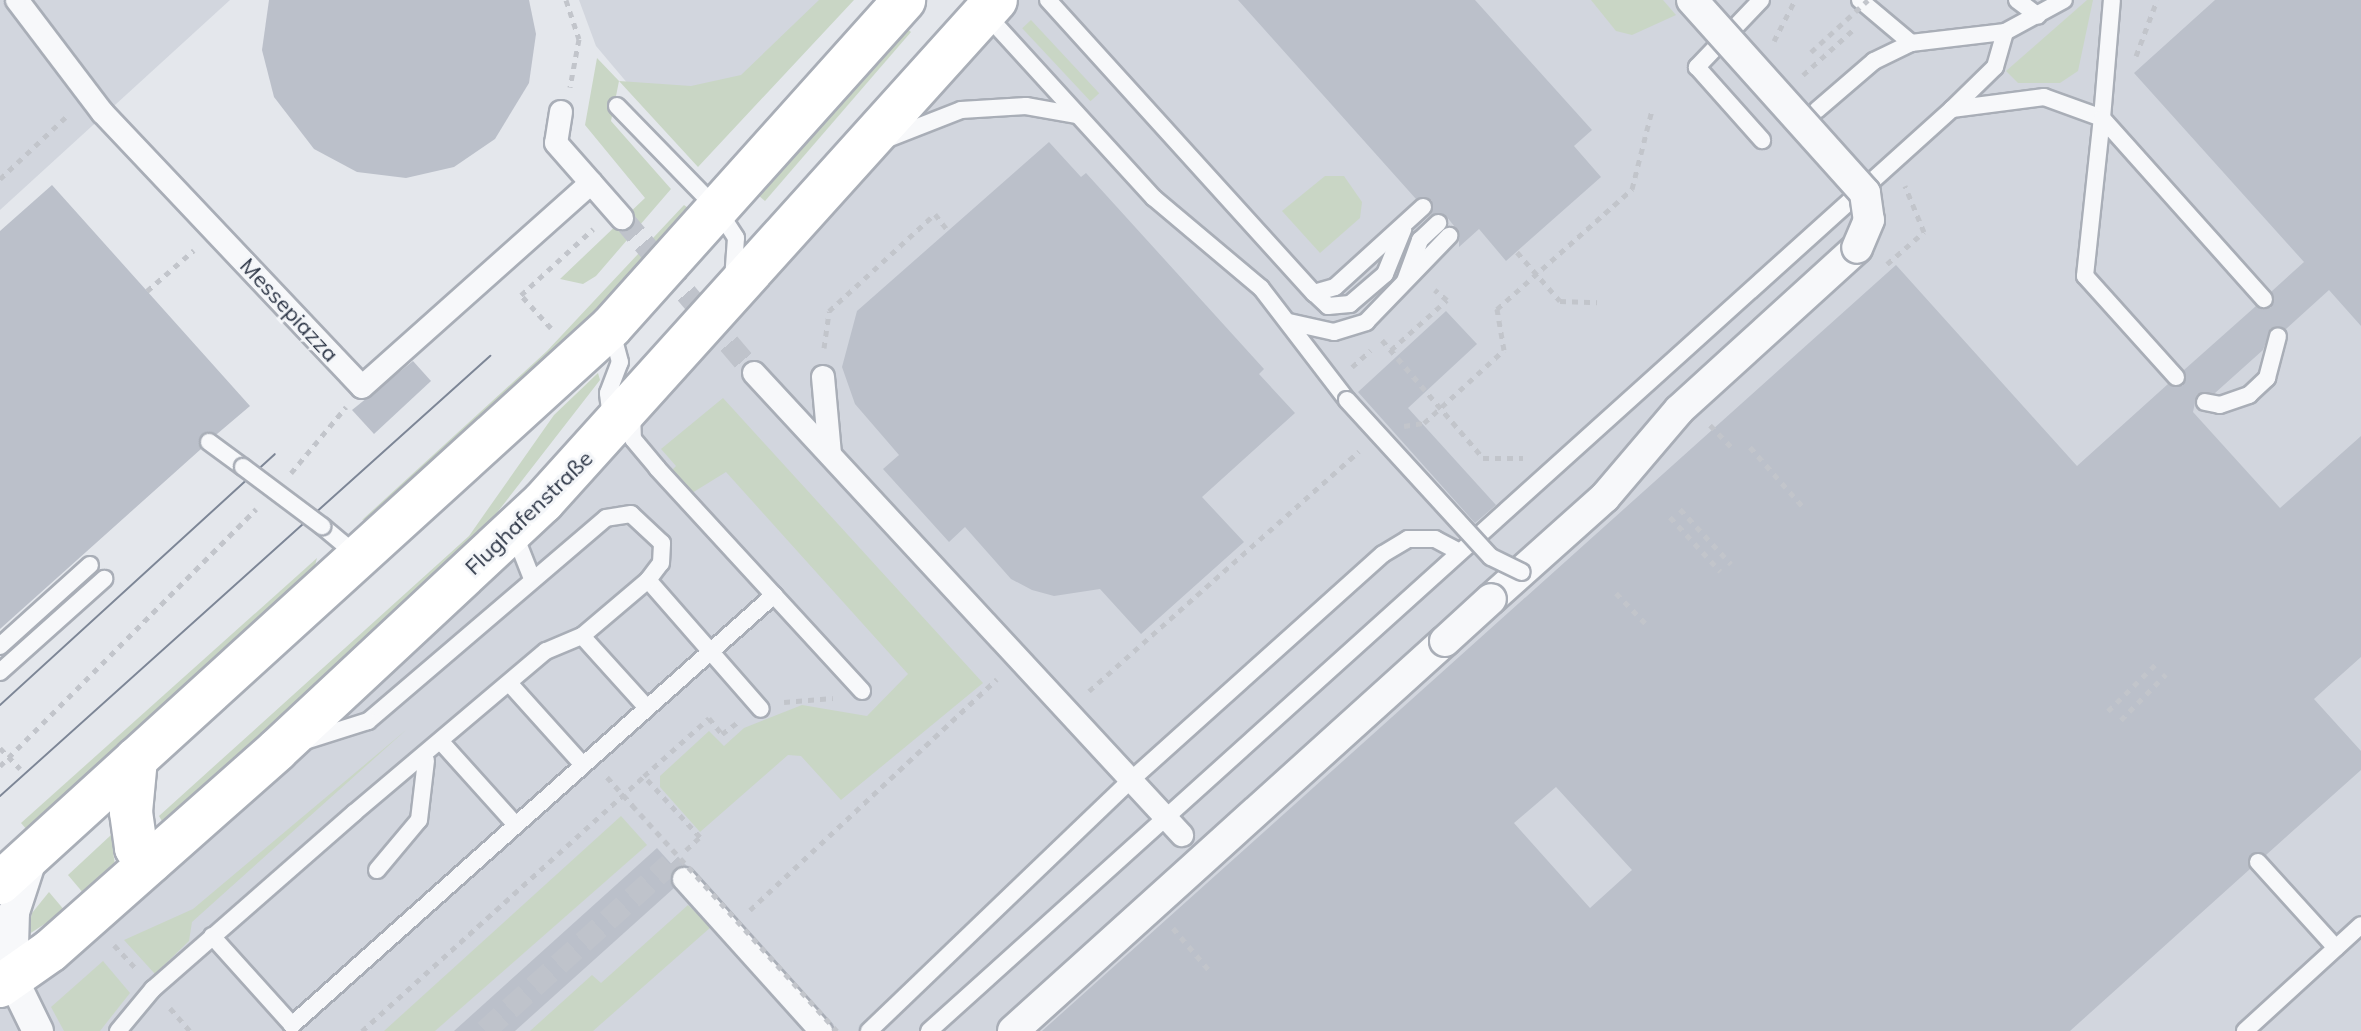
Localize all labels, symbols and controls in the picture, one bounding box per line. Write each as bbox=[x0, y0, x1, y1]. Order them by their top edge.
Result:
street label: Messepiazza bbox=[234, 253, 344, 367]
street label: Flughafenstraße bbox=[460, 445, 598, 581]

